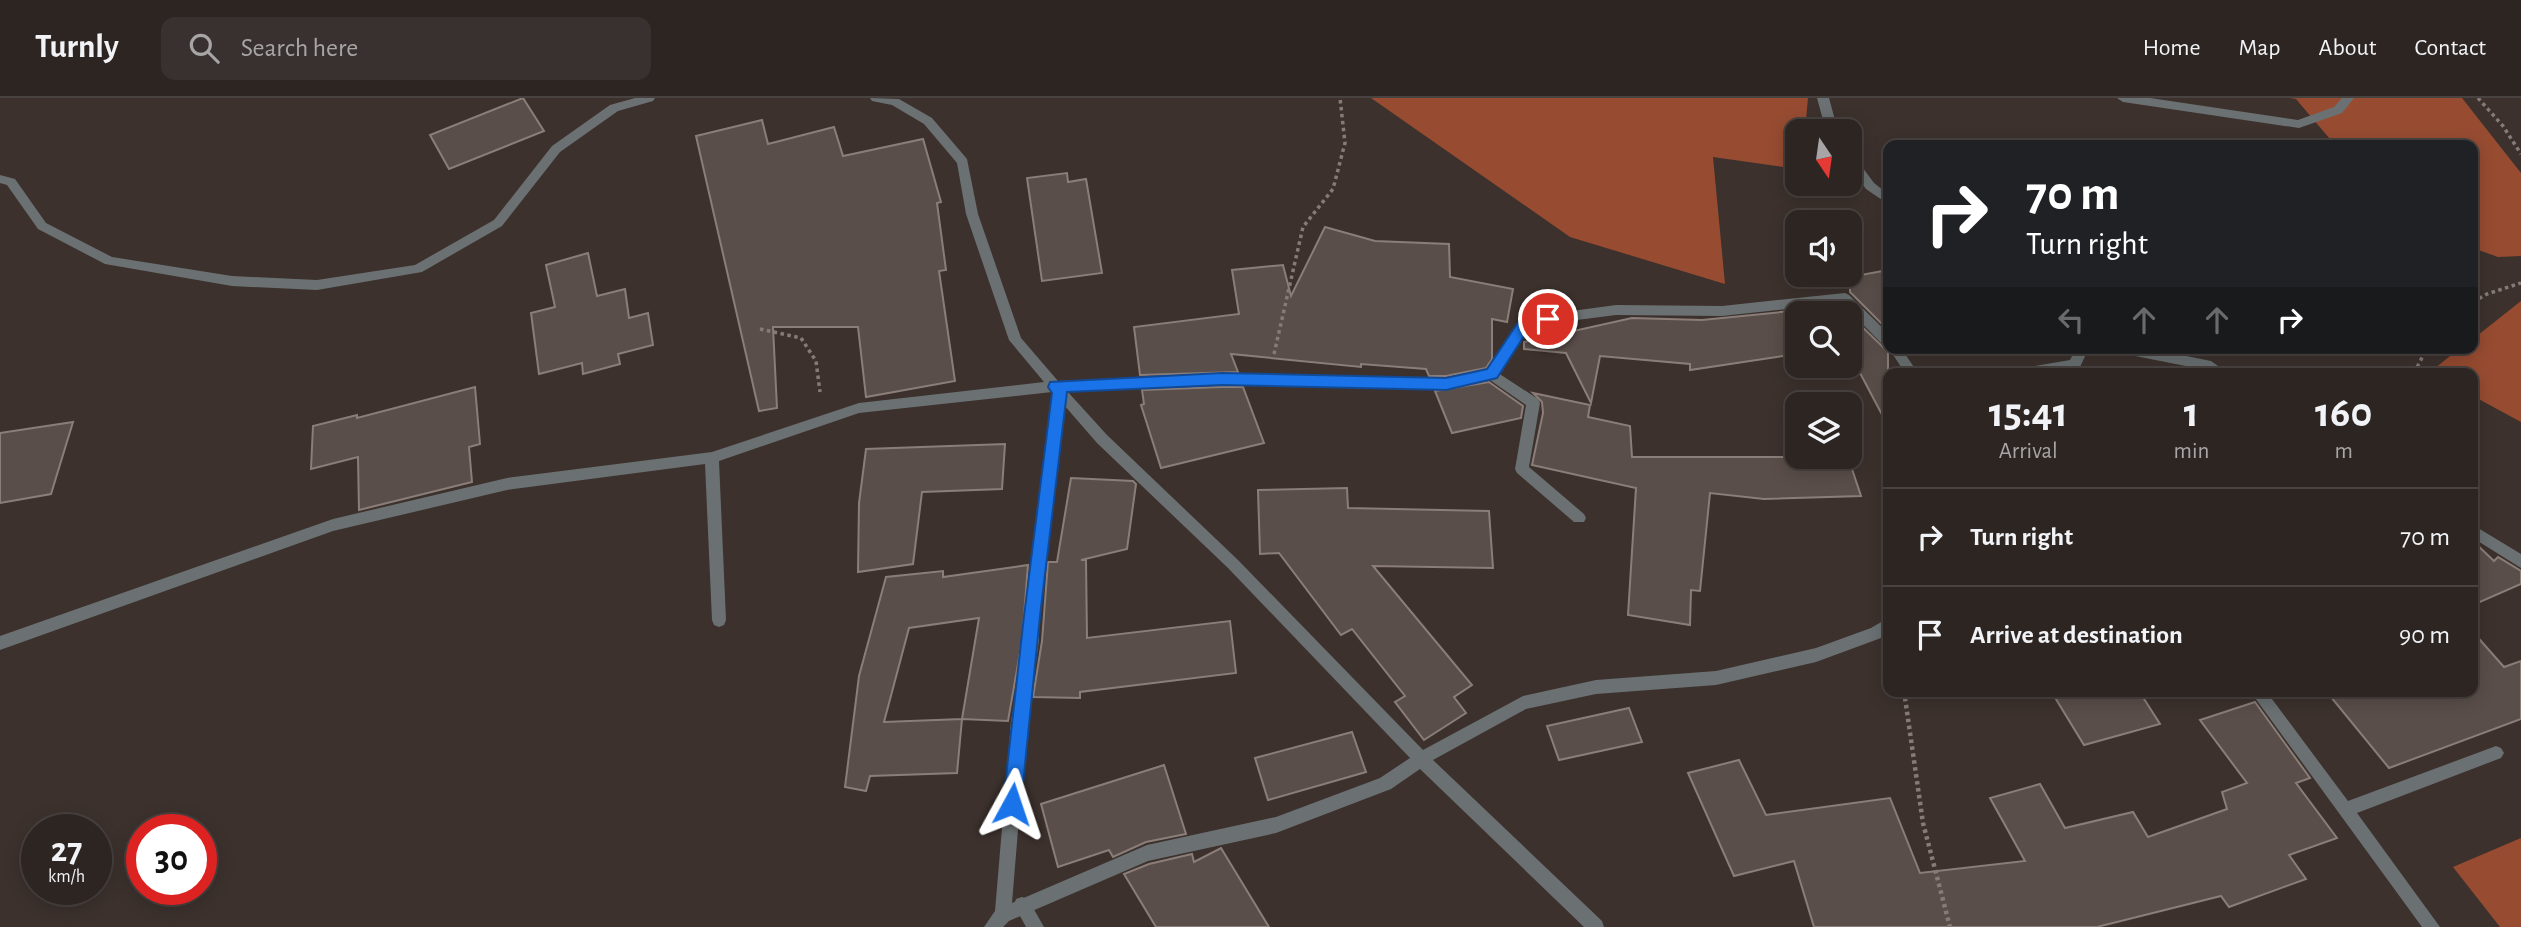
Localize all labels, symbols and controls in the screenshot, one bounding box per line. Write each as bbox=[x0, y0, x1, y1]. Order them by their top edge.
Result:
search box bbox=[161, 17, 651, 80]
icon: search bbox=[185, 29, 223, 67]
text: Turnly bbox=[35, 31, 119, 64]
text: Search here bbox=[241, 35, 358, 61]
text: Home bbox=[2143, 36, 2201, 60]
text: Map bbox=[2239, 36, 2281, 60]
text: About bbox=[2319, 36, 2376, 60]
text: Contact bbox=[2414, 36, 2486, 60]
north arrow bbox=[1785, 119, 1862, 196]
map controls bbox=[1785, 119, 1862, 469]
icon: right bbox=[1911, 168, 2002, 259]
text: 70 m bbox=[2026, 170, 2120, 219]
button: sound bbox=[1785, 210, 1862, 287]
text: Turn right bbox=[2026, 228, 2148, 260]
pin bbox=[1518, 289, 1578, 349]
icon: arrive bbox=[1529, 300, 1567, 338]
button: search bbox=[1785, 301, 1862, 378]
icon: left bbox=[2052, 301, 2090, 339]
icon: ahead bbox=[2125, 301, 2163, 339]
icon: ahead bbox=[2198, 301, 2236, 339]
icon: right bbox=[2271, 301, 2309, 339]
button: layers bbox=[1785, 392, 1862, 469]
text: 15:41 bbox=[1989, 392, 2068, 434]
text: 1 bbox=[2184, 392, 2199, 434]
text: 160 bbox=[2315, 392, 2372, 434]
text: Arrival bbox=[1999, 440, 2058, 463]
text: min bbox=[2173, 440, 2209, 463]
text: m bbox=[2334, 440, 2353, 463]
icon: right bbox=[1911, 518, 1949, 556]
text: Turn right bbox=[1970, 524, 2073, 550]
text: 70 m bbox=[2400, 524, 2450, 550]
icon: arrive bbox=[1911, 616, 1949, 654]
text: Arrive at destination bbox=[1970, 622, 2183, 648]
text: 90 m bbox=[2399, 622, 2450, 648]
position arrow bbox=[975, 767, 1049, 841]
speed limit sign: 30 bbox=[126, 814, 217, 905]
text: 27 bbox=[51, 833, 82, 868]
text: km/h bbox=[48, 868, 85, 886]

